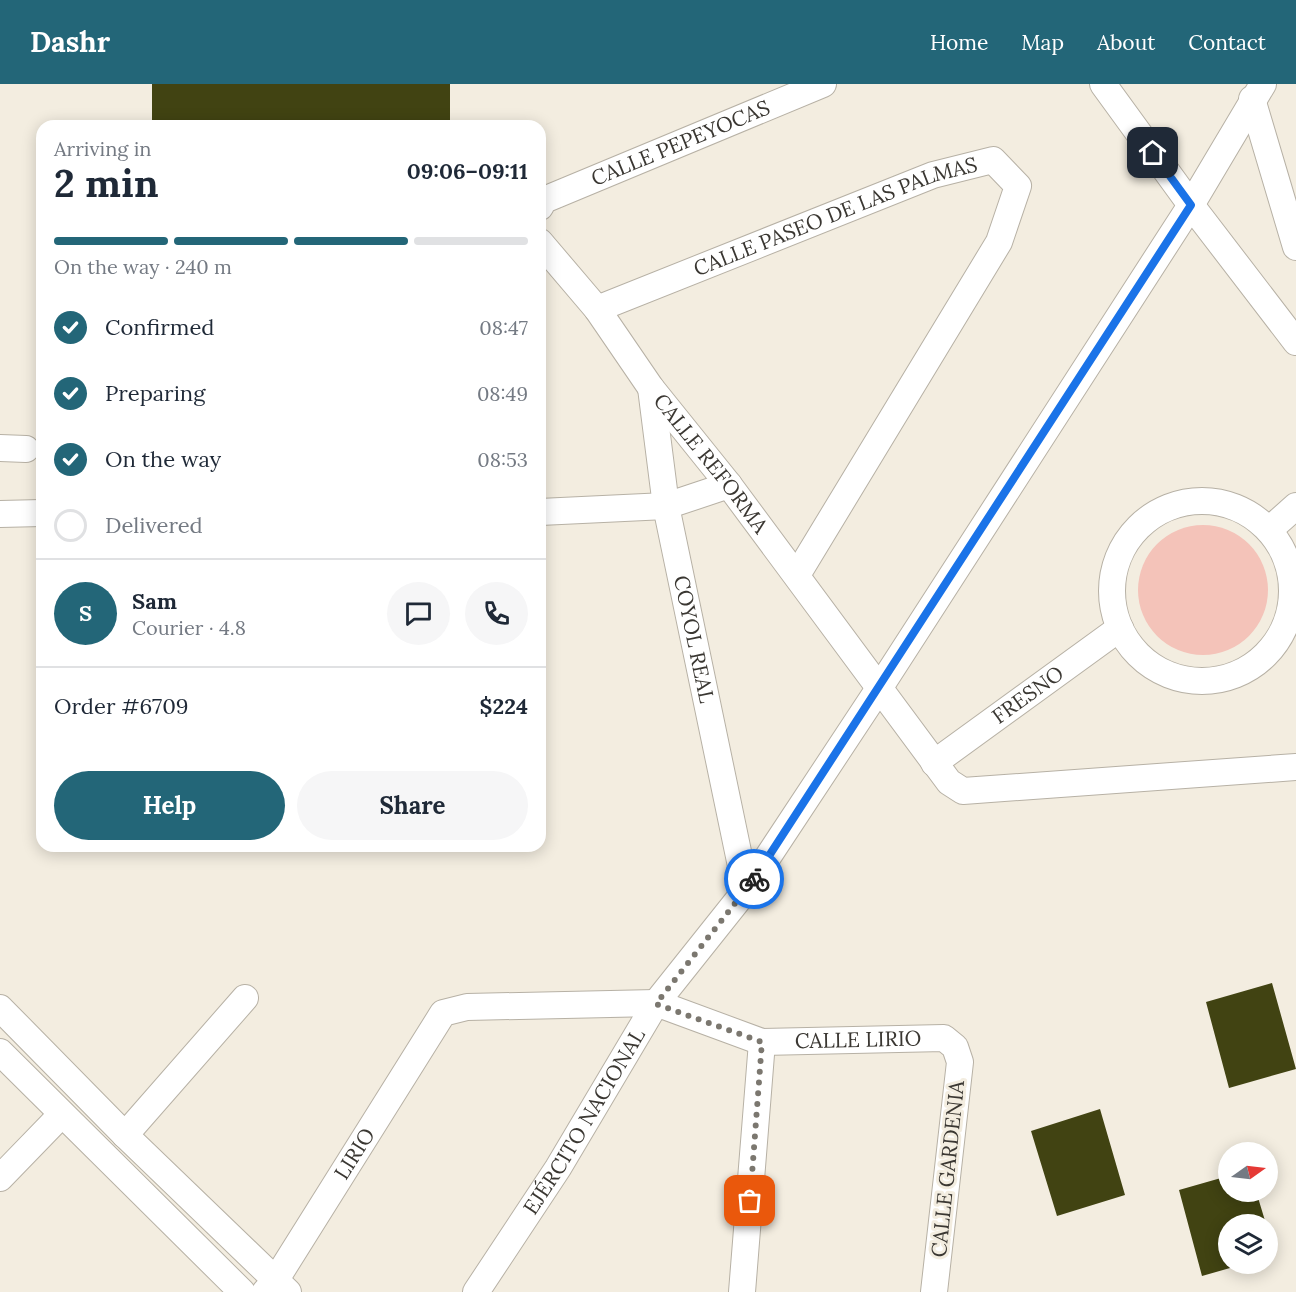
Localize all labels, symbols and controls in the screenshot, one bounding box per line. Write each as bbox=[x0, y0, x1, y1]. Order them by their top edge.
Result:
text: Dashr bbox=[30, 24, 110, 60]
text: Home bbox=[930, 29, 988, 56]
text: Map bbox=[1021, 29, 1064, 56]
text: About bbox=[1097, 29, 1155, 56]
text: Contact bbox=[1188, 29, 1266, 56]
street label: CALLE PEPEYOCAS bbox=[587, 94, 774, 192]
pin bbox=[1127, 127, 1178, 178]
text: Arriving in bbox=[54, 136, 151, 161]
icon: home bbox=[1136, 136, 1169, 169]
street label: CALLE PASEO DE LAS PALMAS bbox=[689, 150, 980, 282]
text: 09:06–09:11 bbox=[407, 157, 528, 185]
text: 2 min bbox=[54, 158, 159, 208]
text: On the way · 240 m bbox=[54, 254, 232, 279]
icon: check bbox=[54, 311, 87, 344]
text: Confirmed bbox=[105, 313, 214, 341]
text: 08:47 bbox=[479, 315, 528, 340]
icon: check bbox=[54, 377, 87, 410]
text: Preparing bbox=[105, 379, 205, 407]
text: 08:49 bbox=[477, 381, 528, 406]
street label: CALLE REFORMA bbox=[648, 388, 775, 539]
icon: check bbox=[54, 443, 87, 476]
text: On the way bbox=[105, 445, 221, 473]
text: 08:53 bbox=[477, 447, 528, 472]
text: Delivered bbox=[105, 511, 203, 539]
street label: COYOL REAL bbox=[668, 573, 721, 705]
button: chat bbox=[387, 582, 450, 645]
button: phone bbox=[465, 582, 528, 645]
text: Sam bbox=[132, 587, 177, 615]
text: S bbox=[79, 599, 92, 627]
text: Courier · 4.8 bbox=[132, 615, 246, 640]
street label: FRESNO bbox=[986, 659, 1069, 730]
text: Order #6709 bbox=[54, 692, 189, 720]
text: $224 bbox=[480, 692, 528, 720]
button: Help bbox=[54, 771, 285, 840]
button: Share bbox=[297, 771, 528, 840]
courier bbox=[724, 849, 784, 909]
icon: bike bbox=[738, 863, 771, 896]
street label: EJÉRCITO NACIONAL bbox=[517, 1023, 651, 1220]
street label: CALLE LIRIO bbox=[795, 1025, 922, 1054]
street label: CALLE GARDENIA bbox=[925, 1078, 970, 1259]
street label: LIRIO bbox=[328, 1123, 381, 1184]
north arrow bbox=[1218, 1142, 1278, 1202]
map controls bbox=[1218, 1142, 1278, 1274]
pin bbox=[724, 1175, 775, 1226]
icon: bag bbox=[733, 1184, 766, 1217]
button: layers bbox=[1218, 1214, 1278, 1274]

